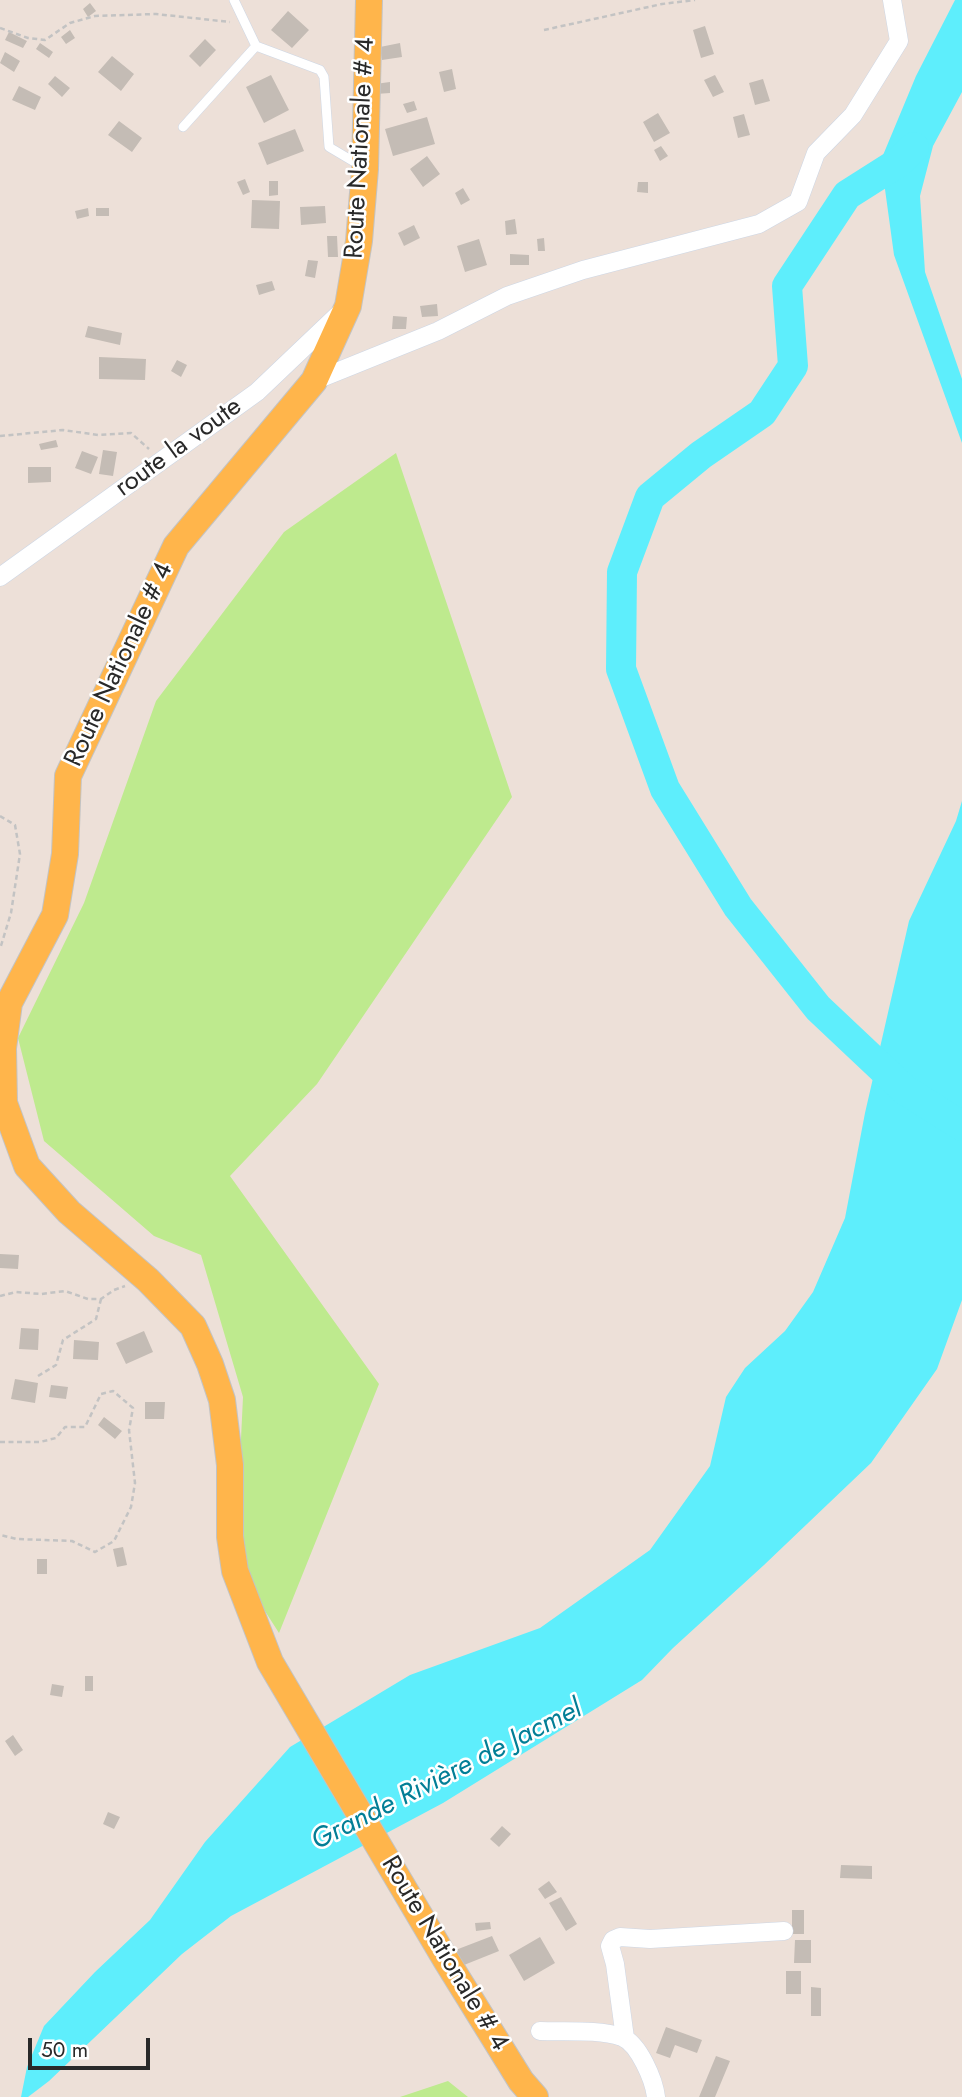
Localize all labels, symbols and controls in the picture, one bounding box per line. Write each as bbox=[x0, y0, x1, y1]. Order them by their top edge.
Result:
street label: Route Nationale # 4 bbox=[340, 36, 382, 260]
street label: route la voute bbox=[110, 392, 248, 504]
street label: Route Nationale # 4 bbox=[59, 558, 181, 772]
water label: Grande Rivière de Jacmel bbox=[306, 1693, 588, 1859]
street label: Route Nationale # 4 bbox=[374, 1851, 514, 2057]
scale bar bbox=[32, 2024, 154, 2068]
text: 50 m bbox=[41, 2035, 88, 2065]

